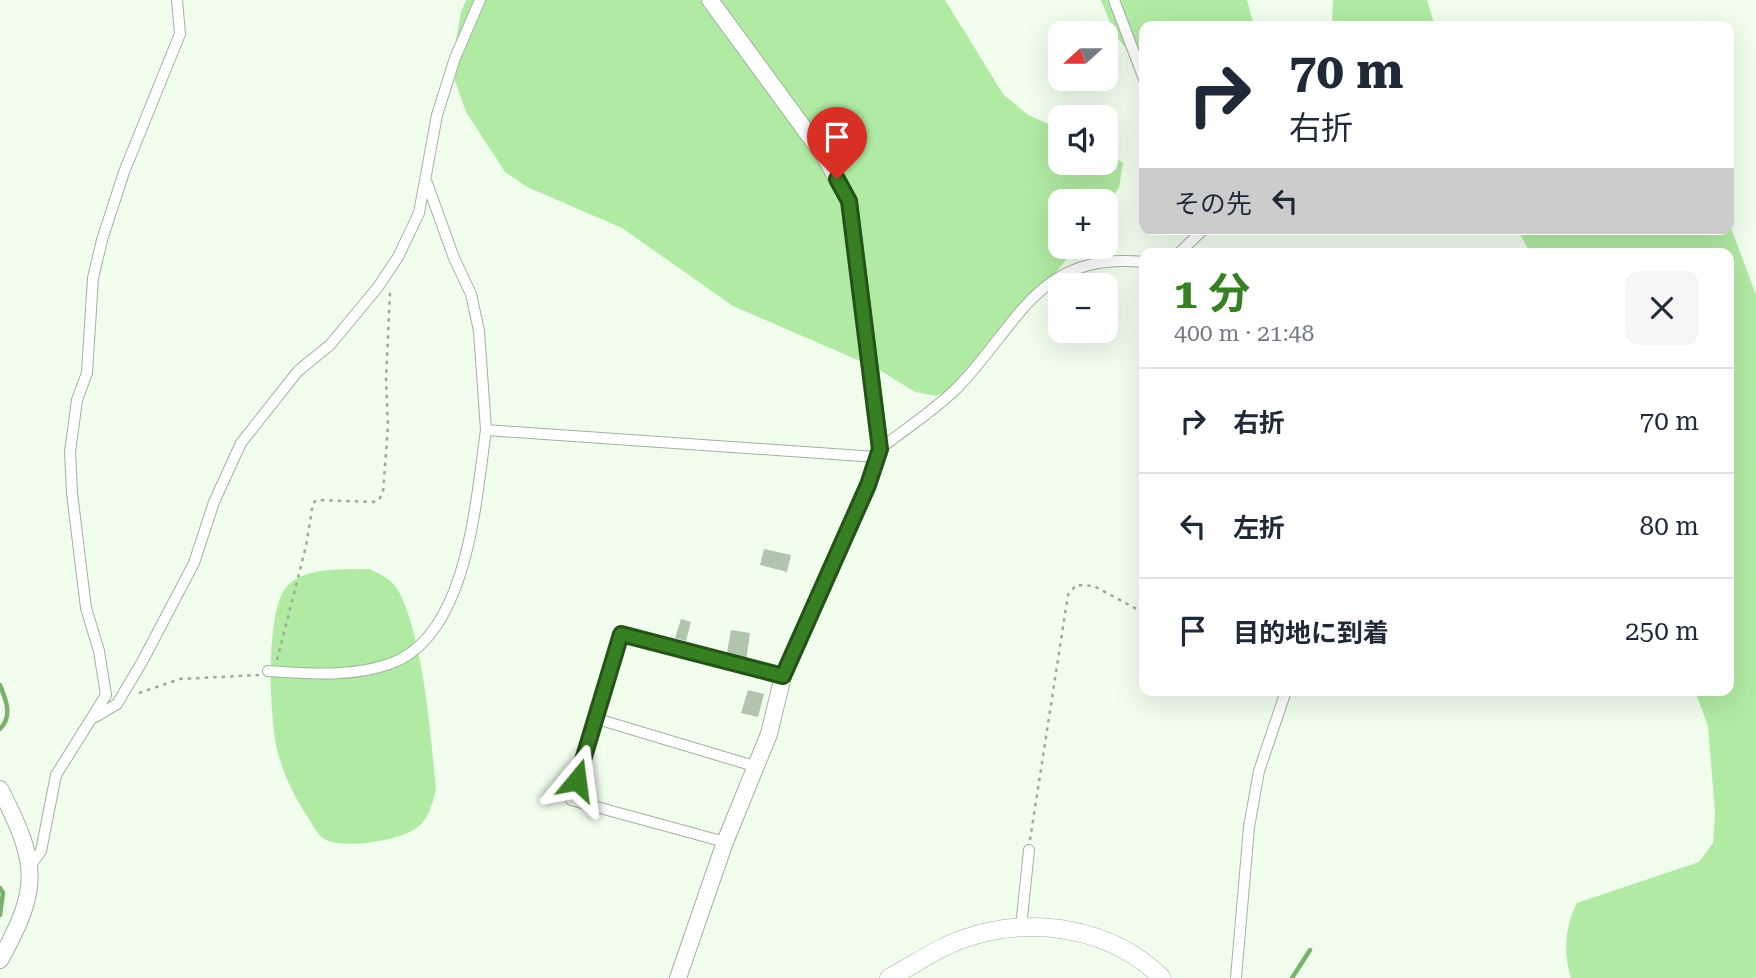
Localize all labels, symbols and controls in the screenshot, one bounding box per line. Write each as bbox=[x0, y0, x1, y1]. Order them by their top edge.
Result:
north arrow bbox=[1048, 21, 1118, 91]
map controls bbox=[1048, 21, 1118, 343]
text: 70 m bbox=[1289, 43, 1404, 100]
icon: right bbox=[1174, 49, 1265, 140]
button: sound bbox=[1048, 105, 1118, 175]
pin bbox=[807, 107, 867, 179]
text: 右折 bbox=[1289, 109, 1353, 147]
icon: arrive bbox=[818, 118, 856, 156]
icon: left bbox=[1266, 182, 1304, 220]
button: + bbox=[1048, 189, 1118, 259]
text: その先 bbox=[1174, 189, 1252, 219]
text: 1 分 bbox=[1174, 269, 1250, 318]
button: close bbox=[1625, 271, 1699, 345]
button: − bbox=[1048, 273, 1118, 343]
text: 400 m · 21:48 bbox=[1174, 320, 1314, 347]
icon: right bbox=[1174, 402, 1212, 440]
text: 70 m bbox=[1640, 406, 1699, 436]
text: 右折 bbox=[1233, 408, 1285, 438]
icon: left bbox=[1174, 507, 1212, 545]
text: 80 m bbox=[1640, 511, 1699, 541]
text: 左折 bbox=[1233, 513, 1285, 543]
icon: arrive bbox=[1174, 612, 1212, 650]
text: 250 m bbox=[1625, 616, 1699, 646]
text: 目的地に到着 bbox=[1233, 618, 1389, 648]
position arrow bbox=[540, 743, 614, 817]

